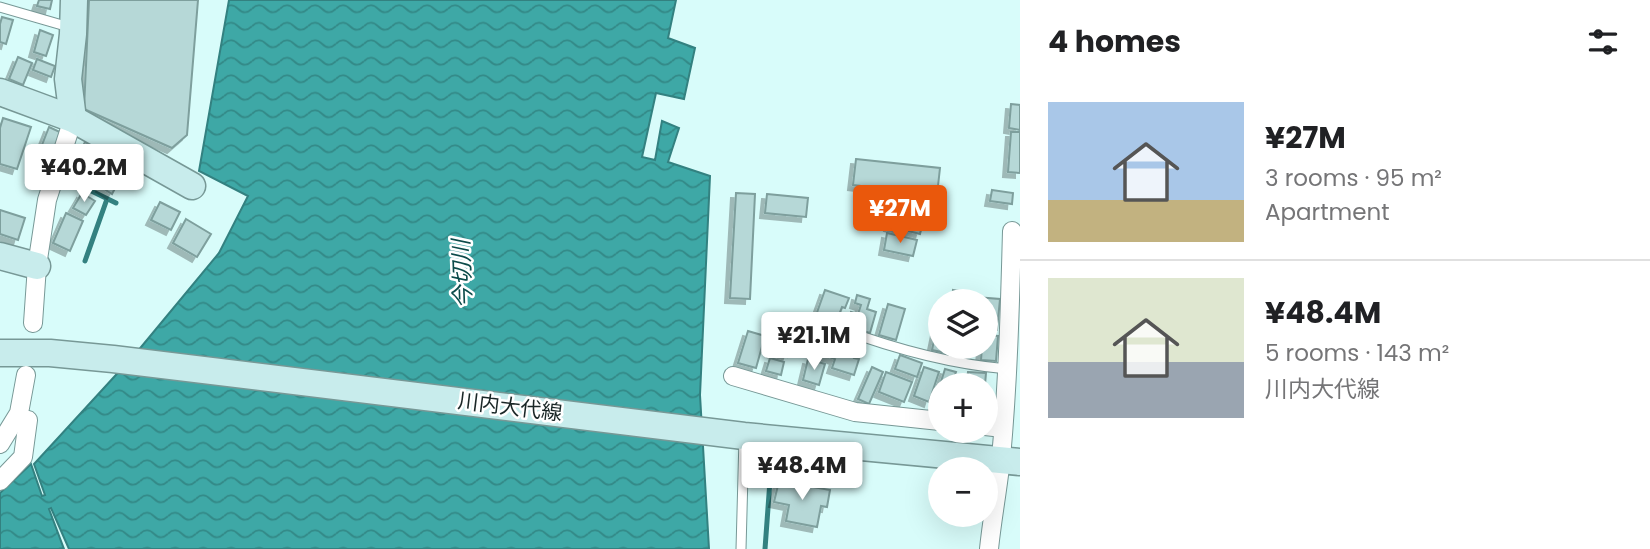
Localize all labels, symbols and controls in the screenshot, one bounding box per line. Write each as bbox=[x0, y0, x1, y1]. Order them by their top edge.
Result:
text: 4 homes bbox=[1048, 20, 1181, 63]
icon: filters bbox=[1584, 23, 1622, 61]
text: ¥27M bbox=[1265, 116, 1346, 159]
icon: home bbox=[1104, 130, 1188, 214]
pin: ¥40.2M bbox=[27, 144, 141, 204]
text: ¥40.2M bbox=[41, 151, 127, 183]
text: 3 rooms · 95 m² bbox=[1265, 162, 1442, 194]
pin: ¥27M bbox=[859, 186, 941, 245]
text: ¥27M bbox=[869, 192, 931, 224]
text: Apartment bbox=[1265, 196, 1390, 228]
water label: 今切川 bbox=[445, 236, 479, 309]
map controls bbox=[928, 289, 998, 527]
button: layers bbox=[928, 289, 998, 359]
text: ¥48.4M bbox=[1265, 291, 1381, 334]
icon: home bbox=[1104, 306, 1188, 390]
pin: ¥21.1M bbox=[757, 312, 871, 372]
text: ¥21.1M bbox=[777, 319, 851, 351]
text: 5 rooms · 143 m² bbox=[1265, 337, 1449, 369]
button: + bbox=[928, 373, 998, 443]
text: 川内大代線 bbox=[1265, 373, 1380, 405]
street label: 川内大代線 bbox=[456, 386, 564, 427]
pin: ¥48.4M bbox=[745, 442, 859, 502]
text: ¥48.4M bbox=[757, 449, 847, 481]
button: − bbox=[928, 457, 998, 527]

